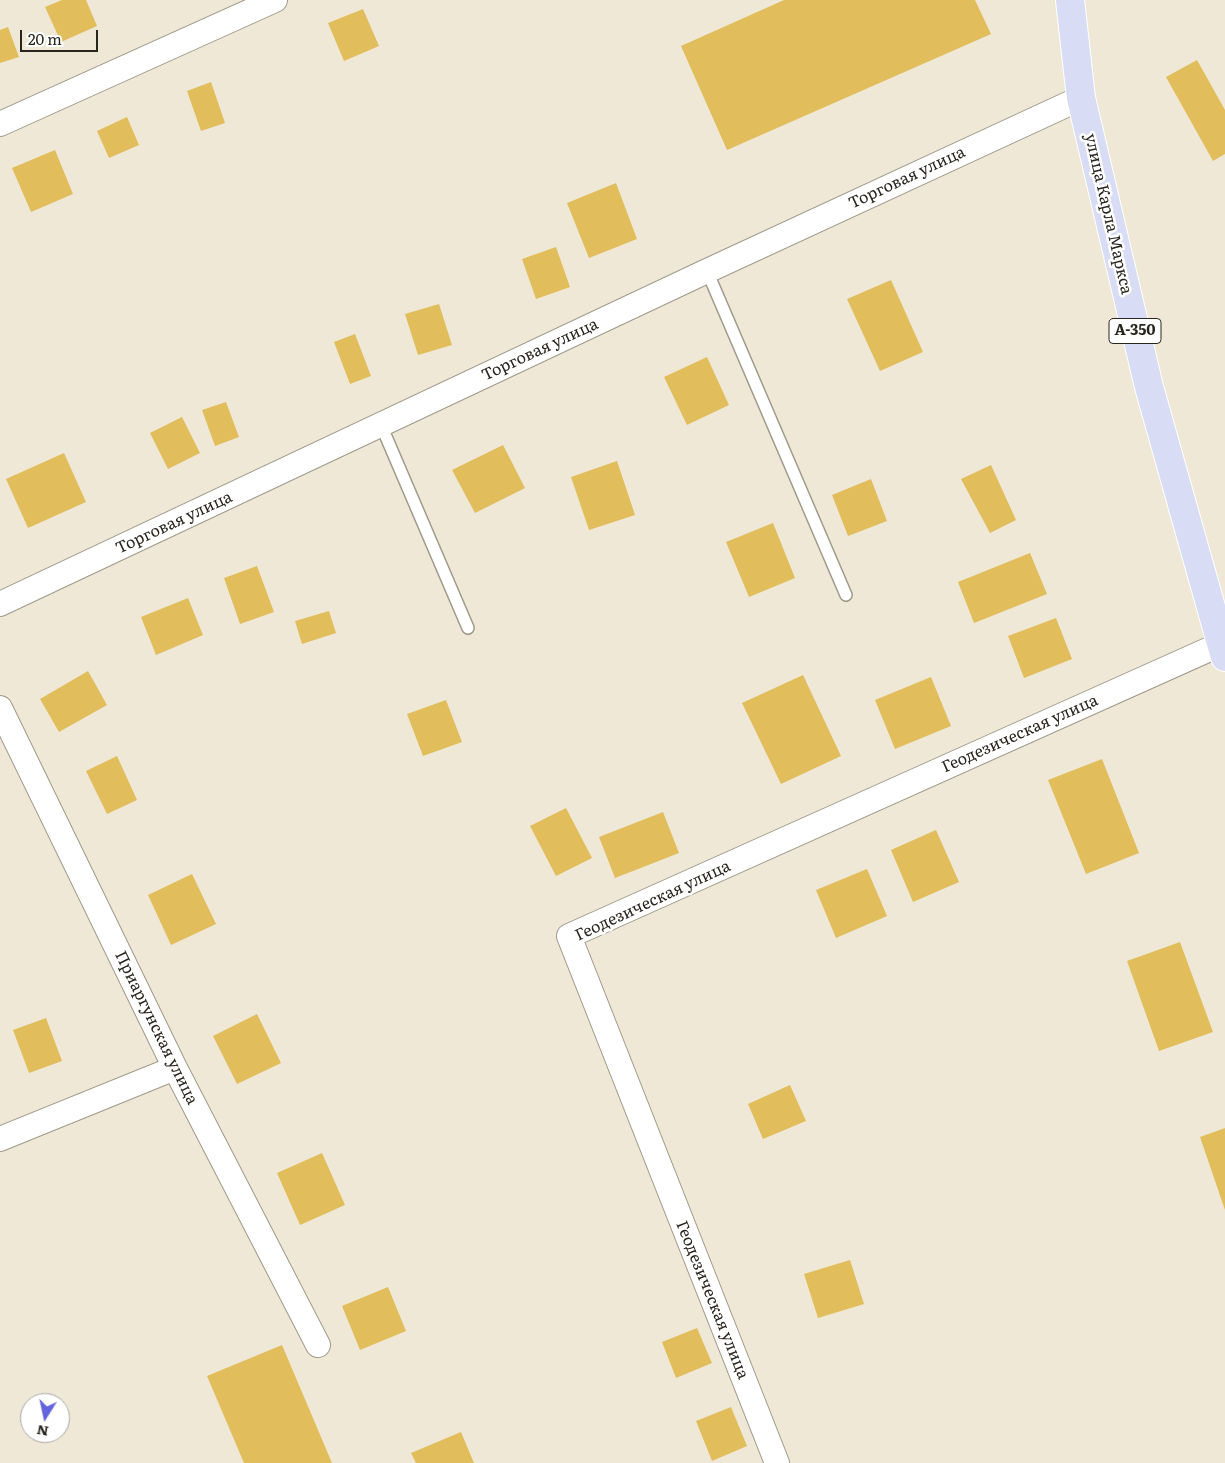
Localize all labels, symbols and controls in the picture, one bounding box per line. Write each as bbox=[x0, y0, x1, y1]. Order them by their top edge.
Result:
scale bar bbox=[22, 20, 100, 52]
text: 20 m bbox=[28, 27, 62, 50]
street label: улица Карла Маркса bbox=[1080, 132, 1136, 296]
street label: Торговая улица bbox=[846, 143, 968, 213]
street label: Торговая улица bbox=[479, 315, 601, 385]
road number: А-350 bbox=[1109, 318, 1161, 344]
street label: Торговая улица bbox=[113, 488, 235, 558]
street label: Геодезическая улица bbox=[939, 691, 1101, 777]
street label: Геодезическая улица bbox=[572, 857, 734, 945]
street label: Приаргунская улица bbox=[110, 948, 202, 1108]
street label: Геодезическая улица bbox=[671, 1218, 753, 1382]
north arrow bbox=[20, 1393, 70, 1443]
text: N bbox=[35, 1421, 50, 1443]

